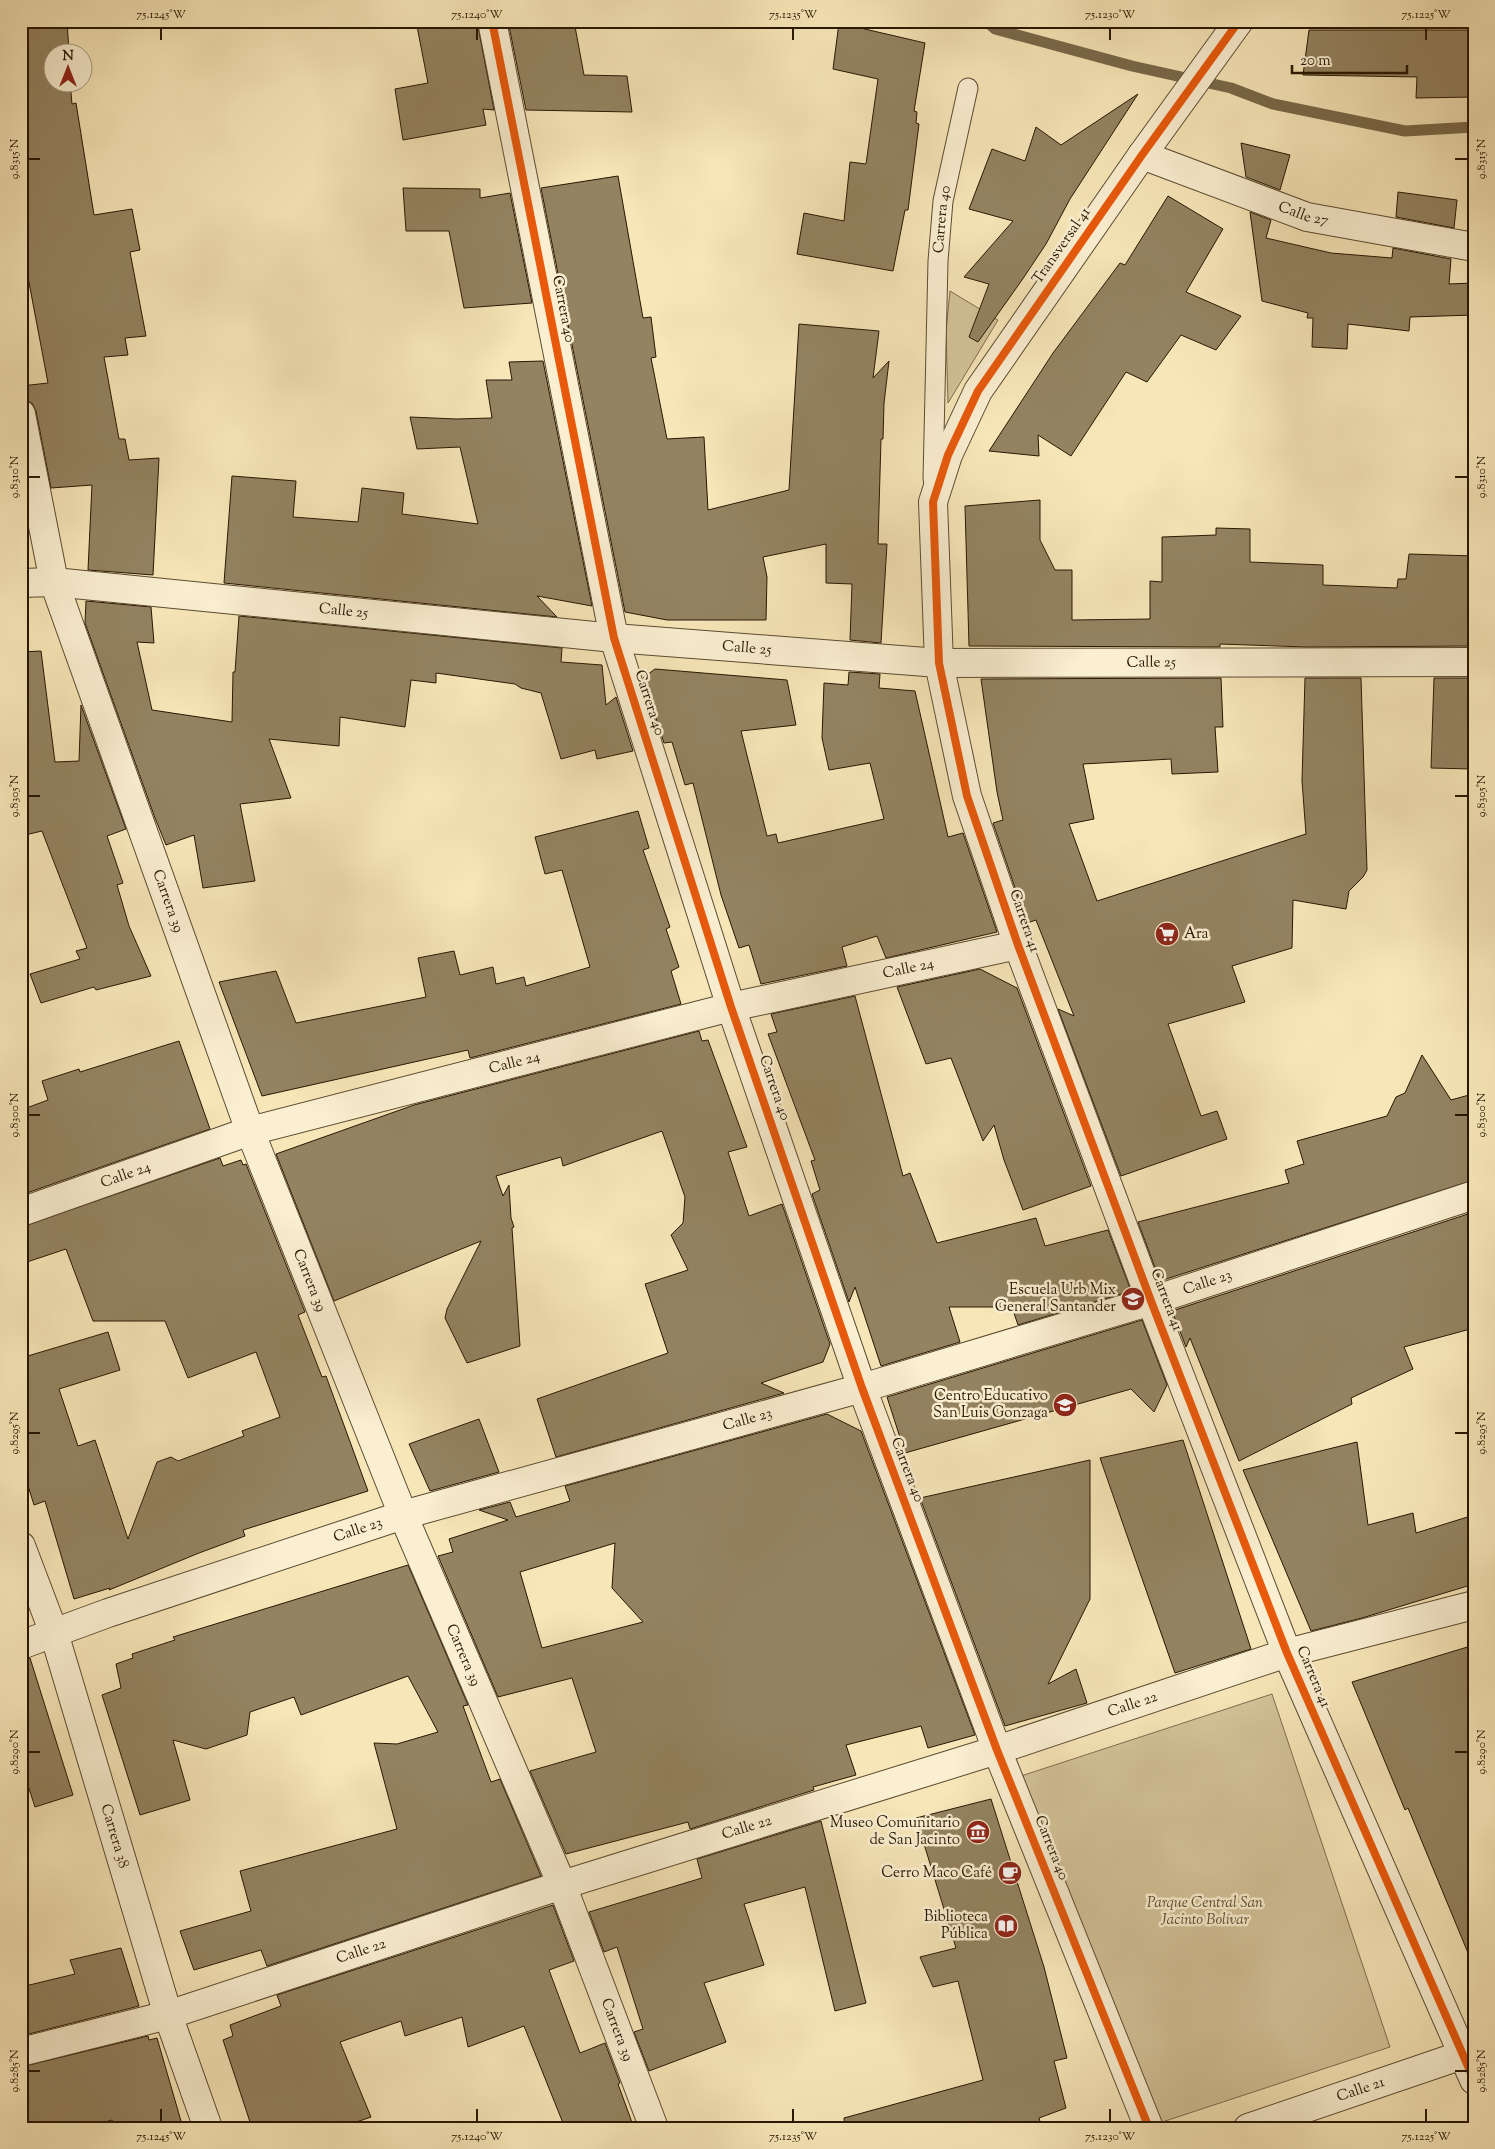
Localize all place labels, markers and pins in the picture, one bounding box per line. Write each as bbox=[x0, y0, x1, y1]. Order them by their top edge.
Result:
supermarket icon: Ara bbox=[1154, 921, 1180, 947]
place label: Ara bbox=[1184, 924, 1209, 945]
place label: Escuela Urb Mix General Santander bbox=[995, 1280, 1116, 1318]
school or university icon: Escuela Urb Mix General Santander bbox=[1120, 1286, 1146, 1312]
place label: Centro Educativo San Luis Gonzaga bbox=[933, 1386, 1048, 1424]
school or university icon: Centro Educativo San Luis Gonzaga bbox=[1052, 1392, 1078, 1418]
place label: Museo Comunitario de San Jacinto bbox=[830, 1813, 960, 1851]
museum icon: Museo Comunitario de San Jacinto bbox=[965, 1819, 991, 1845]
cafe icon: Cerro Maco Café bbox=[997, 1860, 1023, 1886]
place label: Cerro Maco Café bbox=[881, 1863, 992, 1884]
place label: Biblioteca Pública bbox=[924, 1907, 988, 1945]
library icon: Biblioteca Pública bbox=[993, 1913, 1019, 1939]

